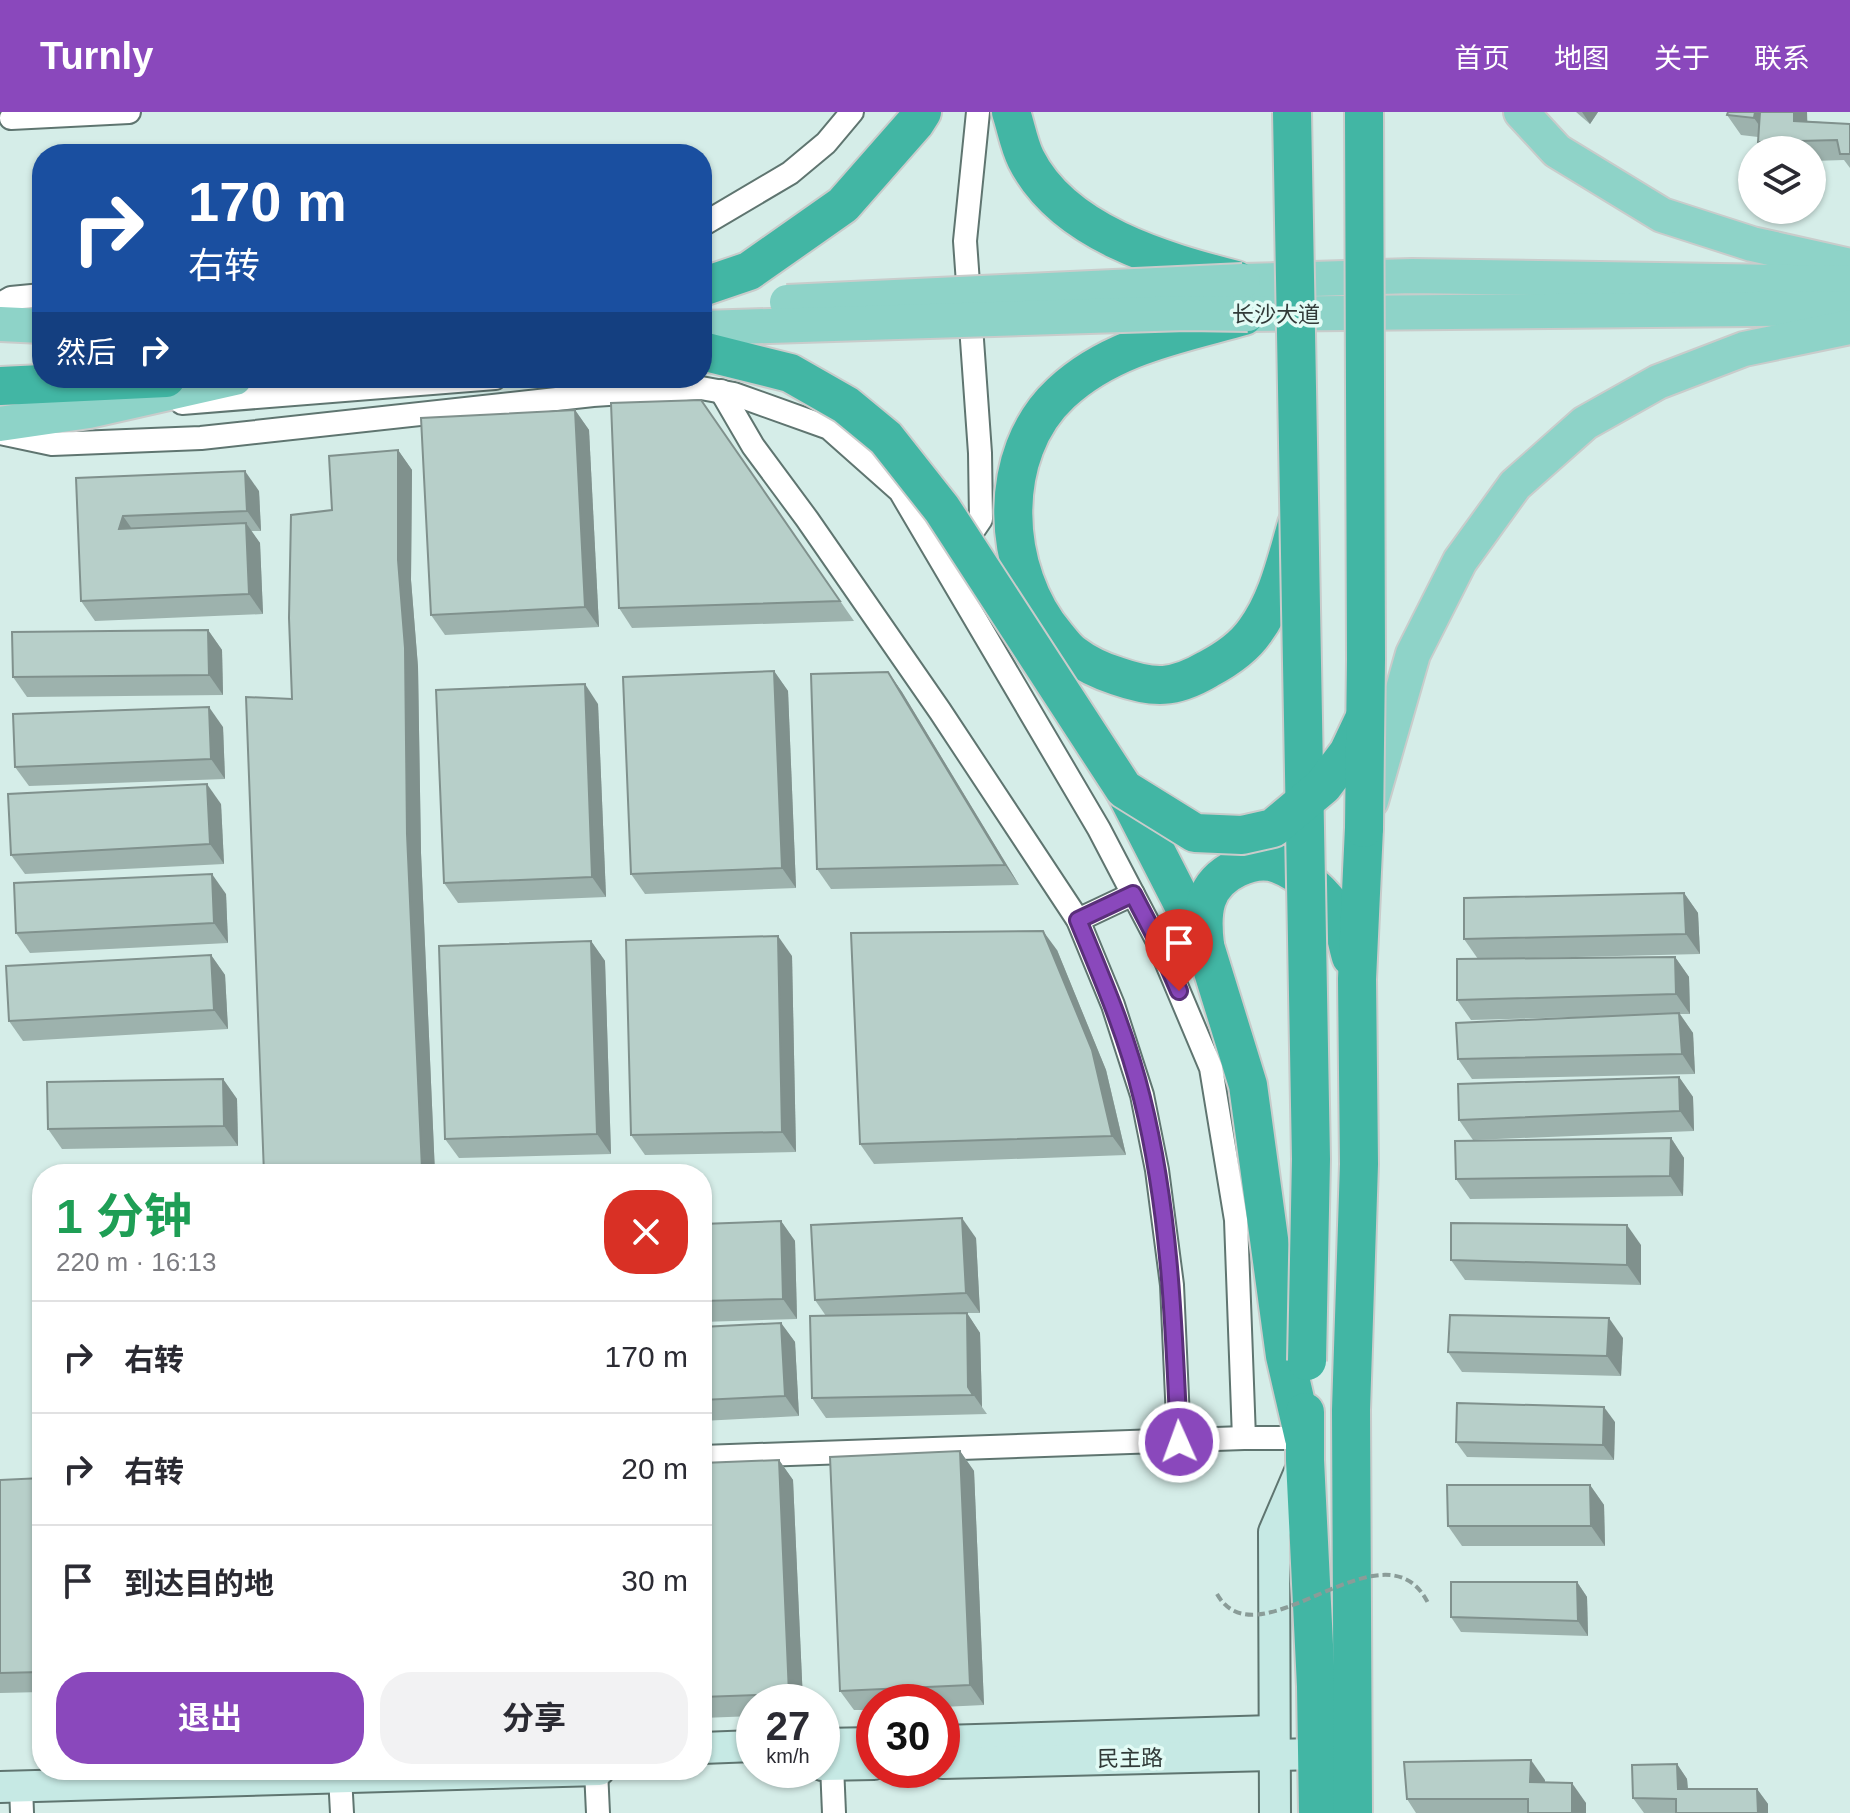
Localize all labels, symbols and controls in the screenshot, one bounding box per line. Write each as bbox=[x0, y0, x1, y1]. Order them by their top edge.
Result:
text: Turnly bbox=[40, 35, 153, 77]
text: 首页 bbox=[1454, 43, 1510, 74]
text: 地图 bbox=[1554, 43, 1610, 74]
text: 关于 bbox=[1654, 43, 1710, 74]
text: 联系 bbox=[1754, 43, 1810, 74]
map controls bbox=[1738, 136, 1826, 224]
button: layers bbox=[1738, 136, 1826, 224]
text: 170 m bbox=[188, 170, 347, 233]
icon: right bbox=[56, 176, 160, 280]
text: 右转 bbox=[188, 245, 260, 286]
street label: 长沙大道 bbox=[1232, 302, 1320, 327]
icon: right bbox=[132, 328, 176, 372]
text: 然后 bbox=[56, 336, 116, 369]
pin bbox=[1145, 909, 1213, 991]
icon: arrive bbox=[1157, 921, 1201, 965]
text: 1 分钟 bbox=[56, 1190, 192, 1243]
button: close bbox=[604, 1190, 688, 1274]
text: 220 m · 16:13 bbox=[56, 1247, 216, 1277]
icon: right bbox=[56, 1335, 100, 1379]
text: 170 m bbox=[605, 1340, 688, 1373]
text: 右转 bbox=[124, 1343, 184, 1376]
position arrow bbox=[1137, 1400, 1221, 1484]
icon: right bbox=[56, 1447, 100, 1491]
text: 20 m bbox=[621, 1452, 688, 1485]
text: 右转 bbox=[124, 1455, 184, 1488]
icon: arrive bbox=[56, 1559, 100, 1603]
text: 30 m bbox=[621, 1564, 688, 1597]
text: 到达目的地 bbox=[124, 1567, 274, 1600]
button: 退出 bbox=[56, 1672, 364, 1764]
button: 分享 bbox=[380, 1672, 688, 1764]
speed limit sign: 30 bbox=[856, 1684, 960, 1788]
text: 27 bbox=[766, 1704, 810, 1748]
text: km/h bbox=[766, 1745, 810, 1767]
street label: 民主路 bbox=[1097, 1745, 1163, 1772]

